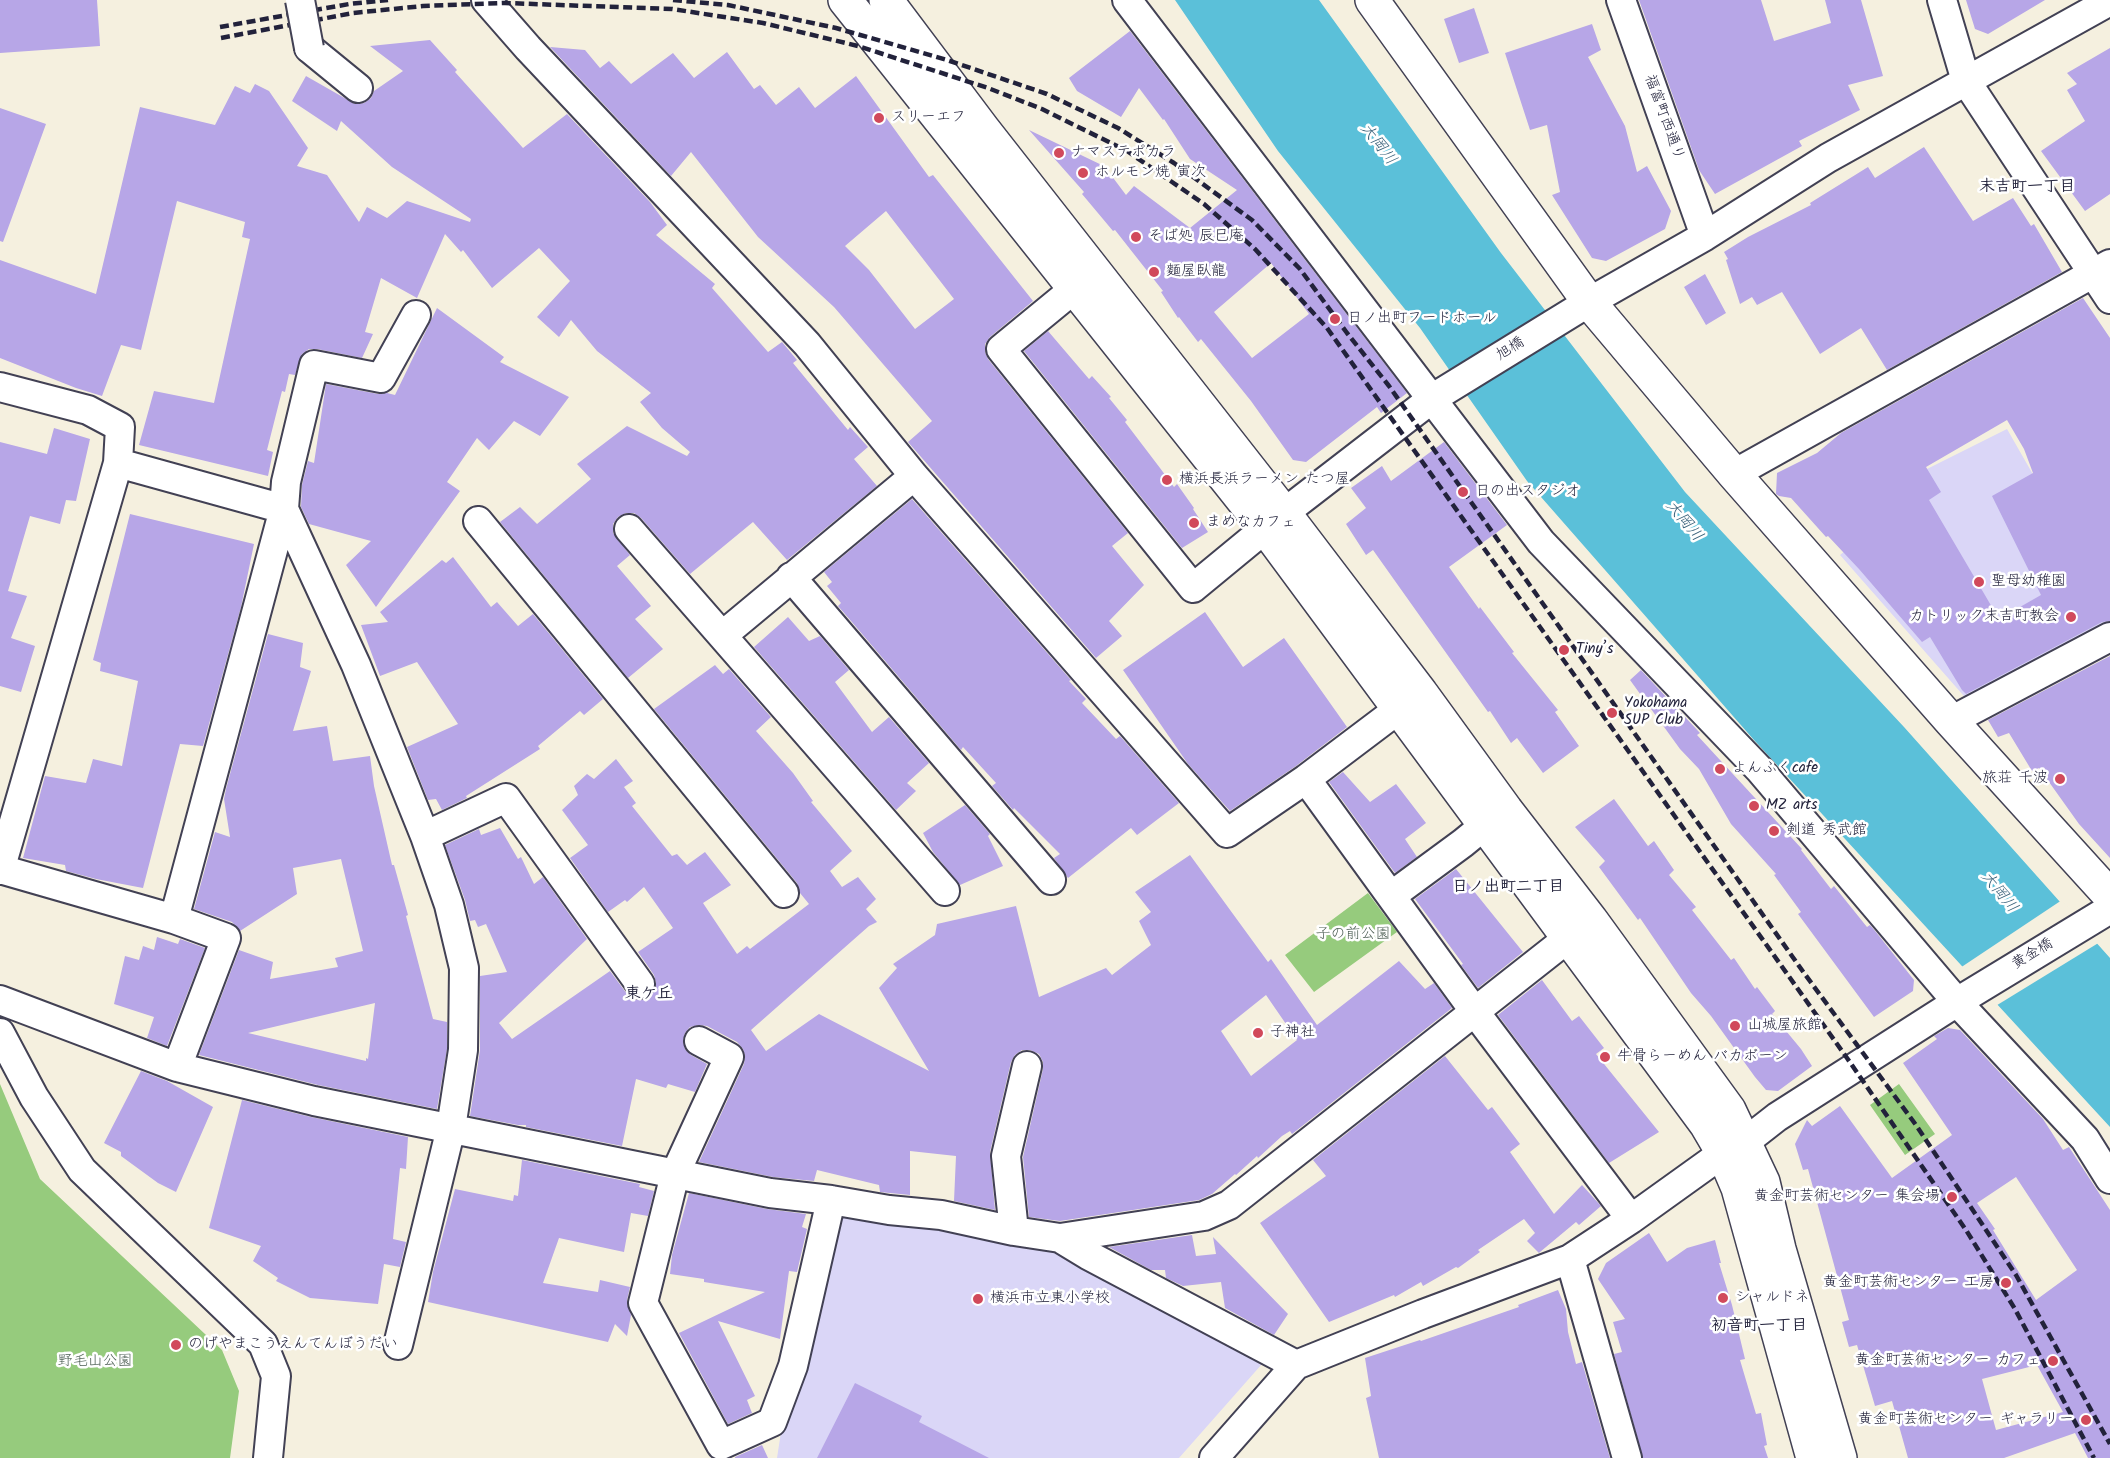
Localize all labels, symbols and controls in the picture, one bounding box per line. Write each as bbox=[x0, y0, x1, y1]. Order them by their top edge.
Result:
street label: 福富町西通り bbox=[1639, 73, 1687, 163]
place label: スリーエフ bbox=[891, 109, 966, 127]
marker: スリーエフ bbox=[872, 111, 886, 125]
water label: 大岡川 bbox=[1355, 120, 1399, 170]
place label: ナマステポカラ bbox=[1071, 144, 1176, 162]
marker: ナマステポカラ bbox=[1052, 146, 1066, 160]
place label: ホルモン焼 寅次 bbox=[1095, 164, 1206, 182]
marker: ホルモン焼 寅次 bbox=[1076, 166, 1090, 180]
district label: 末吉町一丁目 bbox=[1979, 178, 2075, 198]
place label: そば処 辰巳庵 bbox=[1148, 228, 1244, 246]
marker: そば処 辰巳庵 bbox=[1129, 230, 1143, 244]
place label: 麵屋臥龍 bbox=[1166, 263, 1226, 281]
marker: 麵屋臥龍 bbox=[1147, 265, 1161, 279]
place label: 日ノ出町フードホール bbox=[1347, 310, 1497, 328]
marker: 日ノ出町フードホール bbox=[1328, 312, 1342, 326]
street label: 旭橋 bbox=[1494, 334, 1528, 366]
place label: 横浜長浜ラーメン たつ屋 bbox=[1179, 471, 1350, 489]
marker: 横浜長浜ラーメン たつ屋 bbox=[1160, 473, 1174, 487]
place label: 日の出スタジオ bbox=[1475, 483, 1580, 501]
marker: 日の出スタジオ bbox=[1456, 485, 1470, 499]
water label: 大岡川 bbox=[1660, 497, 1706, 547]
place label: まめなカフェ bbox=[1206, 514, 1296, 532]
marker: まめなカフェ bbox=[1187, 516, 1201, 530]
place label: 聖母幼稚園 bbox=[1991, 573, 2066, 591]
marker: 聖母幼稚園 bbox=[1972, 575, 1986, 589]
place label: カトリック末吉町教会 bbox=[1909, 608, 2059, 626]
marker: カトリック末吉町教会 bbox=[2064, 610, 2078, 624]
place label: Tiny’s bbox=[1576, 641, 1613, 659]
marker: Tiny’s bbox=[1557, 643, 1571, 657]
place label: Yokohama SUP Club bbox=[1624, 695, 1687, 730]
marker: Yokohama SUP Club bbox=[1605, 706, 1619, 720]
place label: よんふくcafe bbox=[1732, 760, 1818, 778]
marker: よんふくcafe bbox=[1713, 762, 1727, 776]
place label: 旅荘 千波 bbox=[1982, 770, 2048, 788]
marker: 旅荘 千波 bbox=[2053, 772, 2067, 786]
place label: MZ arts bbox=[1766, 797, 1817, 815]
marker: MZ arts bbox=[1747, 799, 1761, 813]
place label: 剣道 秀武館 bbox=[1786, 822, 1867, 840]
marker: 剣道 秀武館 bbox=[1767, 824, 1781, 838]
water label: 大岡川 bbox=[1975, 868, 2021, 918]
district label: 日ノ出町二丁目 bbox=[1452, 878, 1564, 898]
park label: 子の前公園 bbox=[1316, 926, 1390, 944]
street label: 黄金橋 bbox=[2009, 936, 2057, 974]
district label: 東ケ丘 bbox=[625, 985, 673, 1005]
place label: 山城屋旅館 bbox=[1747, 1017, 1822, 1035]
marker: 山城屋旅館 bbox=[1728, 1019, 1742, 1033]
place label: 子神社 bbox=[1270, 1024, 1315, 1042]
marker: 子神社 bbox=[1251, 1026, 1265, 1040]
place label: 牛骨らーめん バカボーン bbox=[1617, 1048, 1788, 1066]
marker: 牛骨らーめん バカボーン bbox=[1598, 1050, 1612, 1064]
place label: 黄金町芸術センター 集会場 bbox=[1754, 1188, 1940, 1206]
marker: 黄金町芸術センター 集会場 bbox=[1945, 1190, 1959, 1204]
place label: 黄金町芸術センター 工房 bbox=[1823, 1274, 1994, 1292]
marker: 黄金町芸術センター 工房 bbox=[1999, 1276, 2013, 1290]
place label: シャルドネ bbox=[1735, 1289, 1810, 1307]
place label: 横浜市立東小学校 bbox=[990, 1290, 1110, 1308]
marker: シャルドネ bbox=[1716, 1291, 1730, 1305]
marker: 横浜市立東小学校 bbox=[971, 1292, 985, 1306]
district label: 初音町一丁目 bbox=[1711, 1317, 1807, 1337]
place label: のげやまこうえんてんぼうだい bbox=[188, 1336, 398, 1354]
marker: のげやまこうえんてんぼうだい bbox=[169, 1338, 183, 1352]
place label: 黄金町芸術センター カフェ bbox=[1855, 1352, 2041, 1370]
park label: 野毛山公園 bbox=[58, 1353, 132, 1371]
marker: 黄金町芸術センター カフェ bbox=[2046, 1354, 2060, 1368]
place label: 黄金町芸術センター ギャラリー bbox=[1858, 1411, 2074, 1429]
marker: 黄金町芸術センター ギャラリー bbox=[2079, 1413, 2093, 1427]

